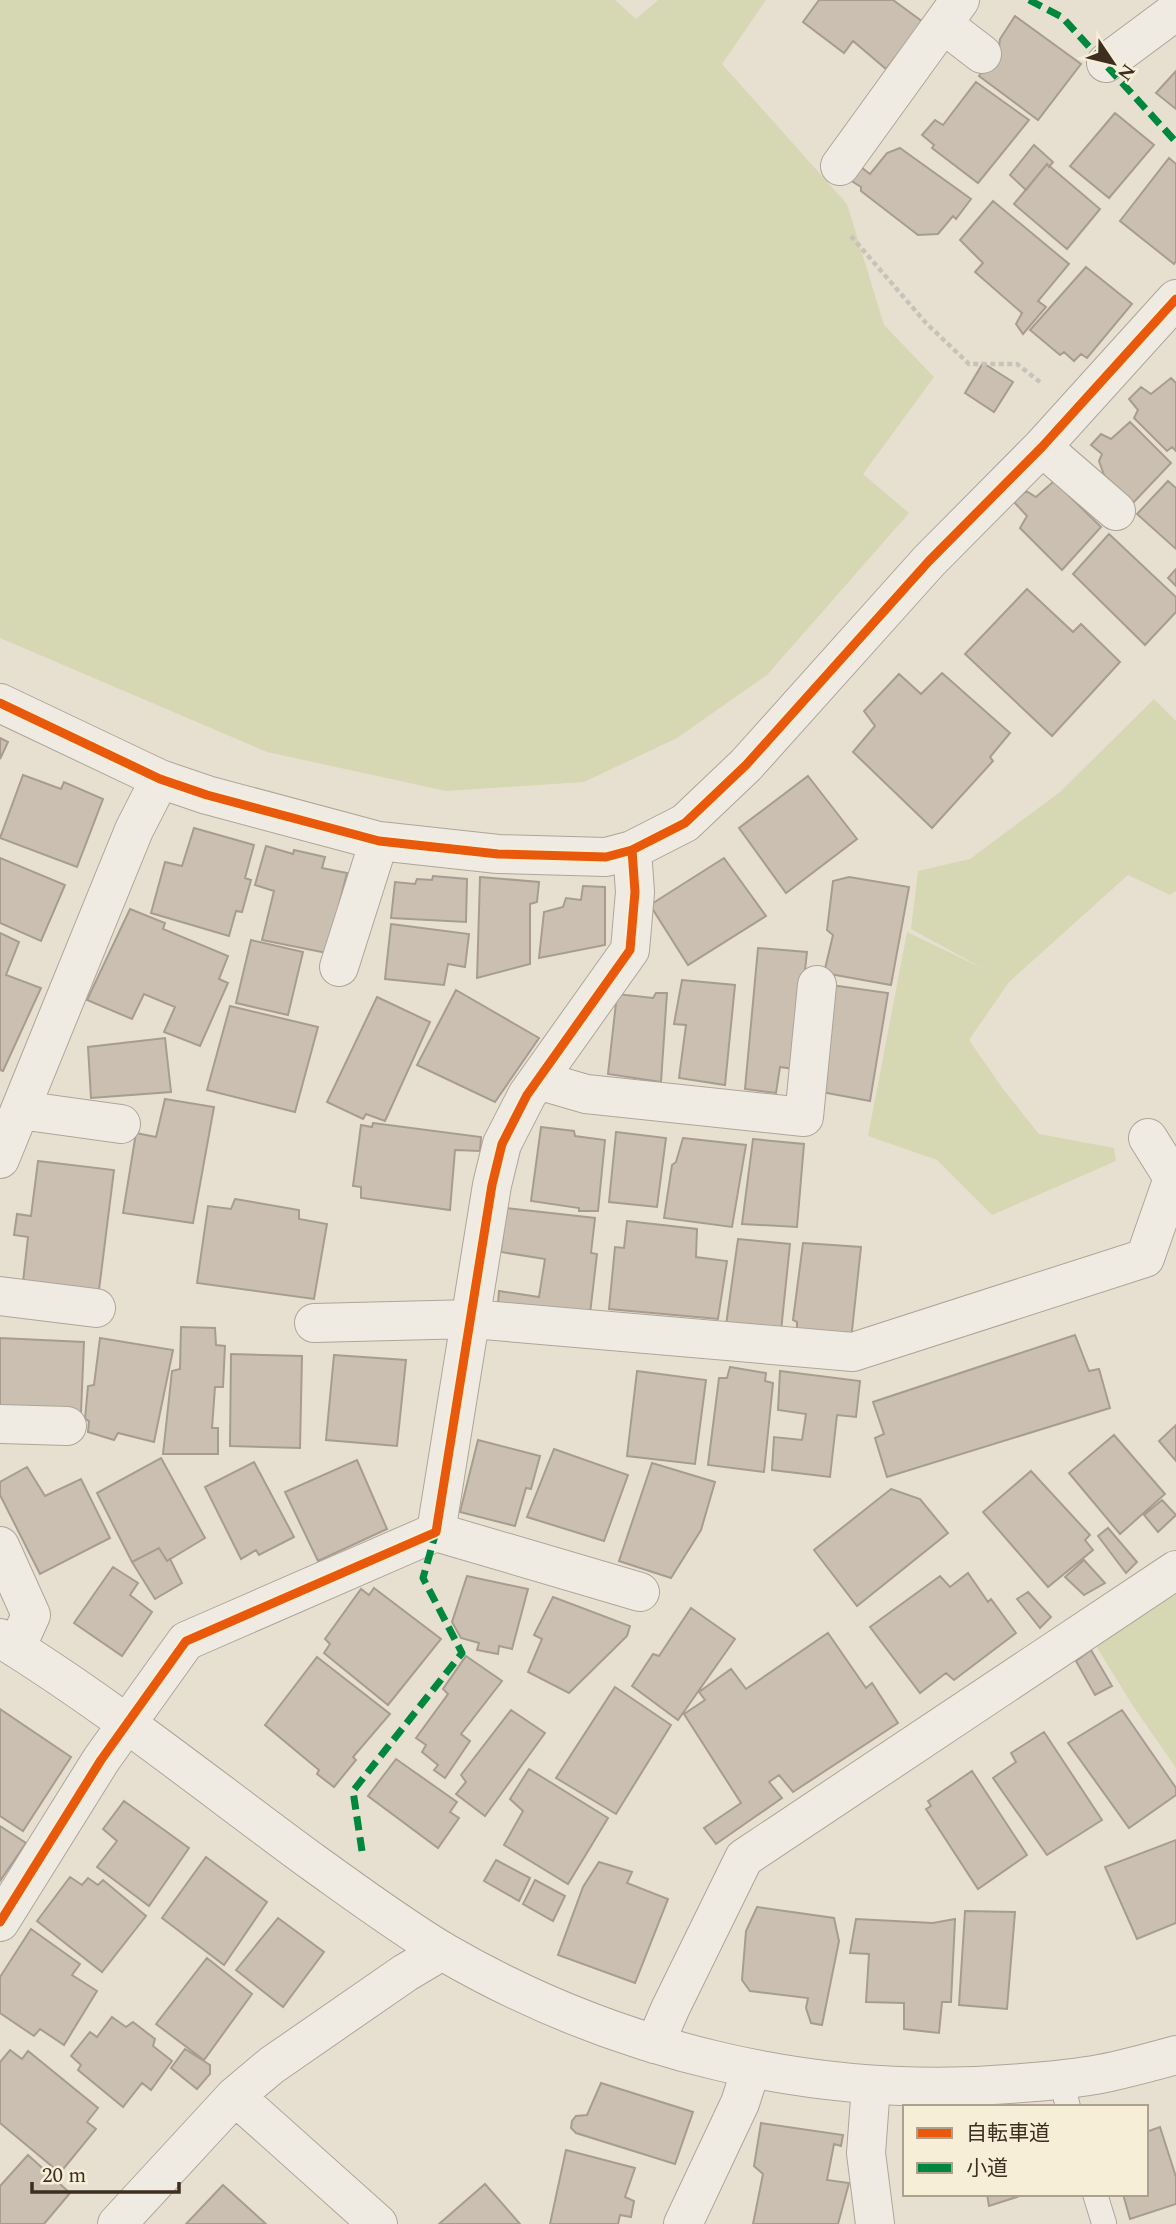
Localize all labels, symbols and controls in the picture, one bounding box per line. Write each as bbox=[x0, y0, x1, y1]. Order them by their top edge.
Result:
north arrow bbox=[1078, 28, 1148, 98]
text: N bbox=[1109, 57, 1142, 87]
legend bbox=[903, 2105, 1148, 2196]
text: 自転車道 bbox=[966, 2118, 1050, 2150]
scale bar bbox=[32, 2150, 178, 2194]
text: 小道 bbox=[966, 2153, 1008, 2185]
text: 20 m bbox=[42, 2160, 86, 2192]

